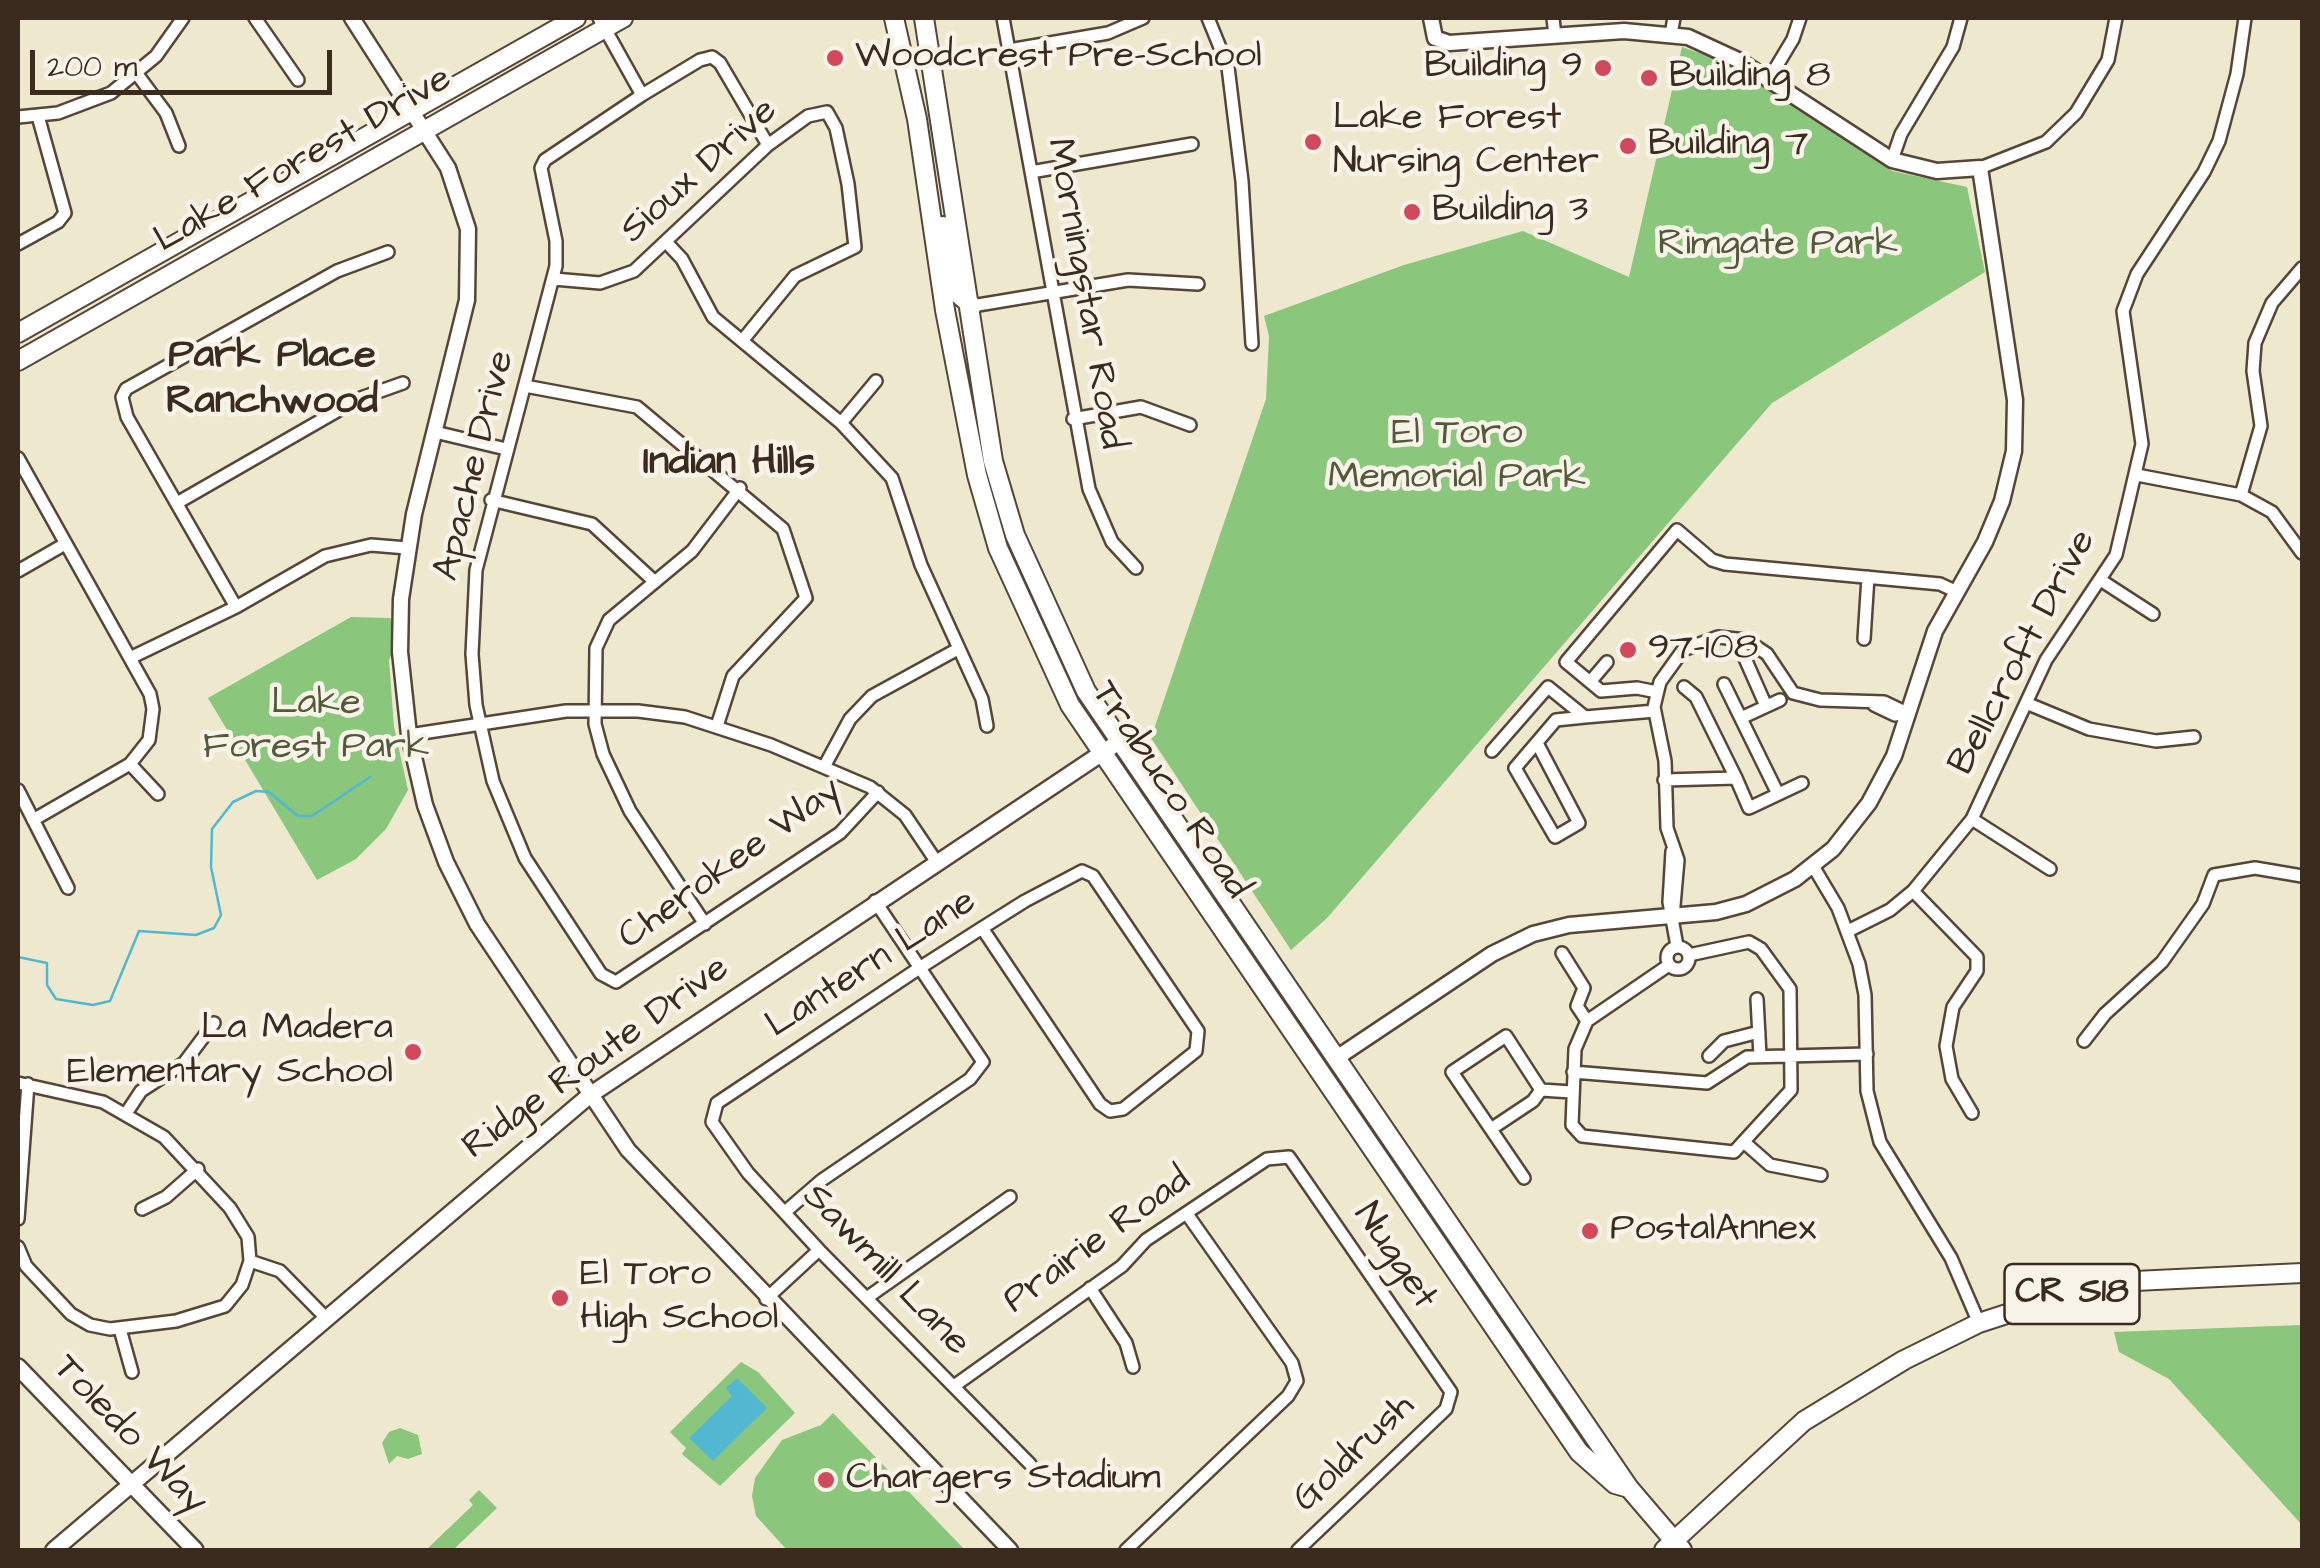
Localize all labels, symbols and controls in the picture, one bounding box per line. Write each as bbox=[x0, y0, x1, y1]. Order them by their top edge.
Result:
scale bar bbox=[35, 30, 338, 92]
place label: Woodcrest Pre-School bbox=[855, 35, 1262, 81]
place label: Building 9 bbox=[1424, 45, 1583, 91]
text: 200 m bbox=[47, 46, 137, 88]
marker: Woodcrest Pre-School bbox=[824, 47, 846, 69]
place label: Building 8 bbox=[1669, 55, 1831, 101]
street label: Lake Forest Drive bbox=[147, 57, 461, 265]
marker: Building 9 bbox=[1592, 57, 1614, 79]
marker: Building 8 bbox=[1638, 67, 1660, 89]
street label: Sioux Drive bbox=[612, 90, 788, 254]
place label: Lake Forest Nursing Center bbox=[1333, 97, 1599, 186]
place label: Building 7 bbox=[1648, 123, 1808, 169]
marker: Lake Forest Nursing Center bbox=[1302, 131, 1324, 153]
street label: Morningstar Road bbox=[1034, 135, 1134, 453]
marker: Building 7 bbox=[1617, 135, 1639, 157]
place label: Building 3 bbox=[1432, 189, 1588, 235]
marker: Building 3 bbox=[1401, 201, 1423, 223]
park label: Rimgate Park bbox=[1658, 223, 1898, 269]
district label: Park Place Ranchwood bbox=[166, 334, 378, 428]
street label: Apache Drive bbox=[425, 346, 527, 586]
park label: El Toro Memorial Park bbox=[1328, 412, 1586, 502]
district label: Indian Hills bbox=[643, 441, 815, 489]
street label: Bellcroft Drive bbox=[1940, 523, 2108, 783]
place label: 97-108 bbox=[1648, 627, 1758, 673]
marker: 97-108 bbox=[1617, 639, 1639, 661]
street label: Trabuco Road bbox=[1079, 674, 1259, 908]
park label: Lake Forest Park bbox=[203, 682, 429, 772]
street label: Cherokee Way bbox=[611, 769, 851, 961]
street label: Lantern Lane bbox=[759, 880, 985, 1050]
street label: Ridge Route Drive bbox=[455, 947, 739, 1171]
place label: La Madera Elementary School bbox=[67, 1007, 393, 1096]
marker: La Madera Elementary School bbox=[402, 1041, 424, 1063]
street label: Prairie Road bbox=[996, 1159, 1200, 1325]
street label: Sawmill Lane bbox=[791, 1175, 979, 1367]
street label: Nugget bbox=[1342, 1195, 1446, 1319]
place label: PostalAnnex bbox=[1610, 1208, 1816, 1254]
marker: PostalAnnex bbox=[1579, 1220, 1601, 1242]
place label: El Toro High School bbox=[580, 1253, 778, 1342]
road number: CR S18 bbox=[2004, 1264, 2140, 1324]
marker: El Toro High School bbox=[549, 1287, 571, 1309]
street label: Toledo Way bbox=[42, 1347, 216, 1525]
street label: Goldrush bbox=[1285, 1385, 1425, 1523]
place label: Chargers Stadium bbox=[846, 1457, 1161, 1503]
marker: Chargers Stadium bbox=[815, 1469, 837, 1491]

